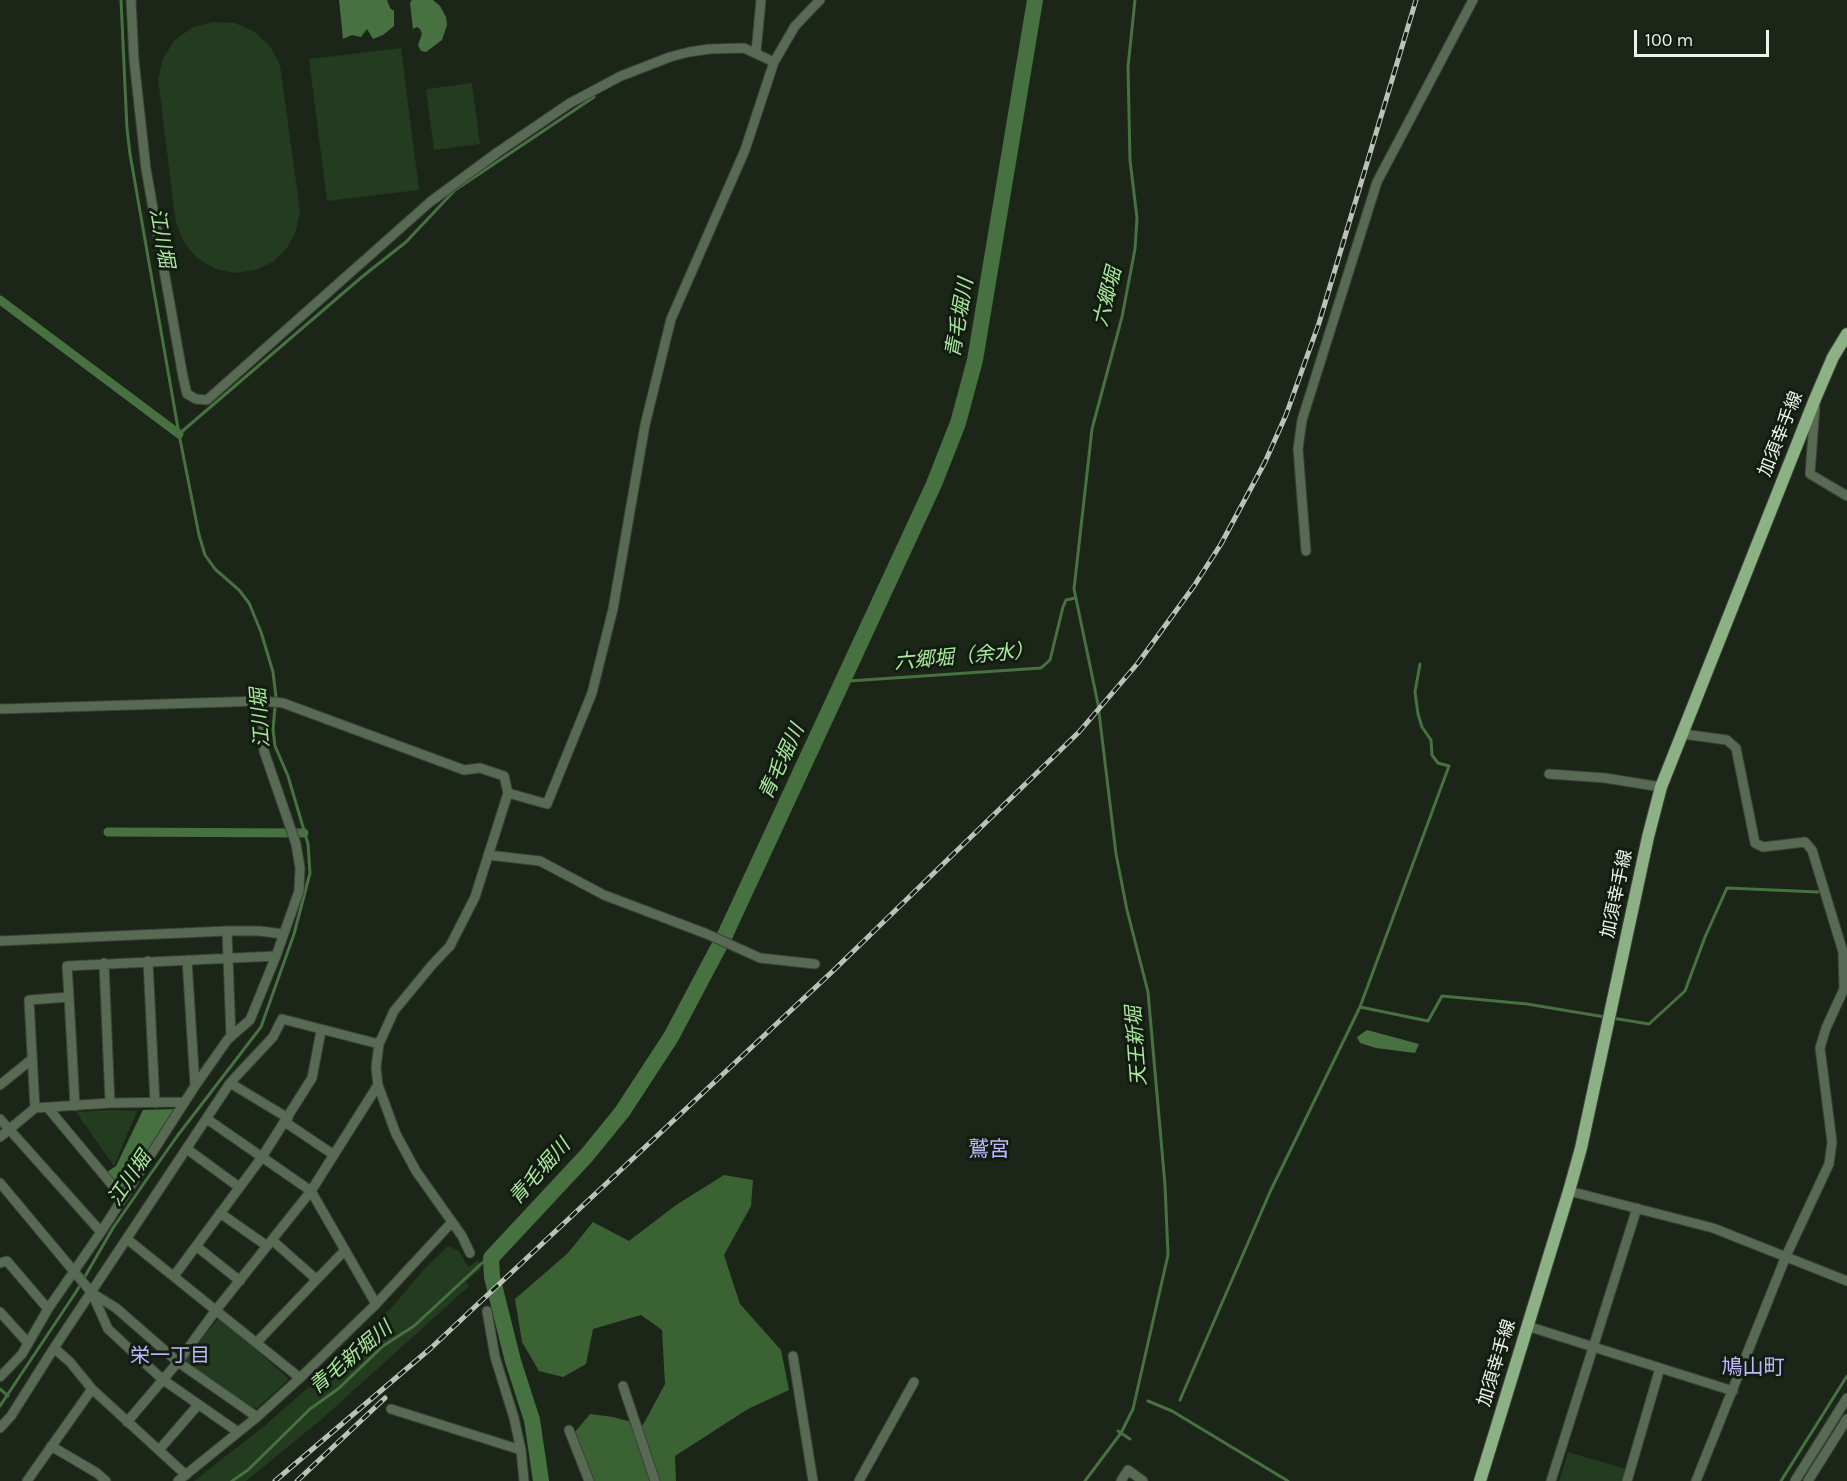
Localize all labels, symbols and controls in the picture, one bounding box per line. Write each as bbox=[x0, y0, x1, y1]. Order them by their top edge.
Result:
scale bar bbox=[1637, 18, 1772, 56]
text: 100 m bbox=[1645, 29, 1693, 51]
water label: 江川堀 bbox=[144, 206, 178, 270]
water label: 六郷堀 bbox=[1089, 265, 1127, 329]
water label: 青毛堀川 bbox=[941, 277, 979, 359]
street label: 加須幸手線 bbox=[1754, 388, 1808, 480]
water label: 六郷堀（余水） bbox=[893, 639, 1035, 675]
water label: 江川堀 bbox=[247, 687, 275, 749]
water label: 青毛堀川 bbox=[754, 721, 810, 803]
street label: 加須幸手線 bbox=[1597, 848, 1637, 940]
water label: 天王新堀 bbox=[1122, 1005, 1152, 1087]
water label: 青毛堀川 bbox=[504, 1134, 576, 1210]
district label: 鷲宮 bbox=[968, 1137, 1010, 1163]
water label: 江川堀 bbox=[103, 1147, 157, 1211]
water label: 青毛新堀川 bbox=[305, 1317, 397, 1399]
street label: 加須幸手線 bbox=[1474, 1317, 1520, 1409]
district label: 栄一丁目 bbox=[130, 1344, 210, 1368]
district label: 鳩山町 bbox=[1722, 1355, 1784, 1381]

